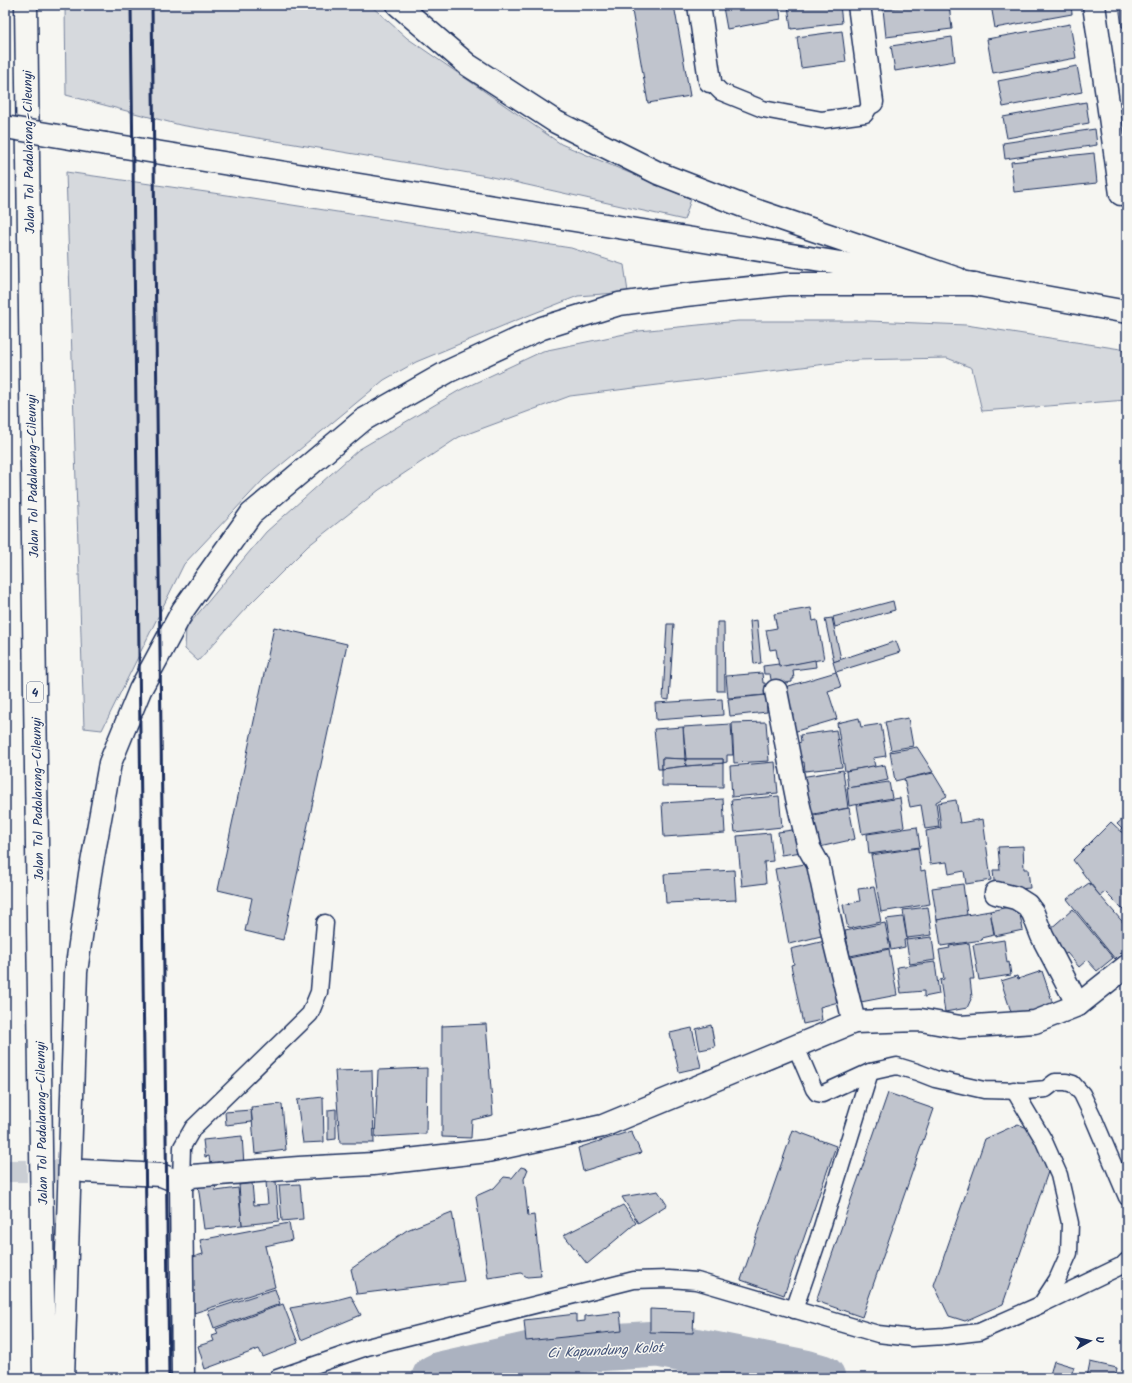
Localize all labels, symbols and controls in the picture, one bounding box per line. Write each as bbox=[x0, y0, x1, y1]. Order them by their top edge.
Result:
street label: Jalan Tol Padalarang–Cileunyi bbox=[18, 69, 41, 234]
street label: Jalan Tol Padalarang–Cileunyi bbox=[22, 393, 45, 558]
road number: 4 bbox=[27, 682, 43, 702]
street label: Jalan Tol Padalarang–Cileunyi bbox=[27, 716, 50, 881]
street label: Jalan Tol Padalarang–Cileunyi bbox=[31, 1040, 54, 1205]
north arrow bbox=[1070, 1321, 1110, 1361]
text: U bbox=[1090, 1335, 1108, 1345]
water label: Ci Kapundung Kolot bbox=[546, 1337, 666, 1365]

